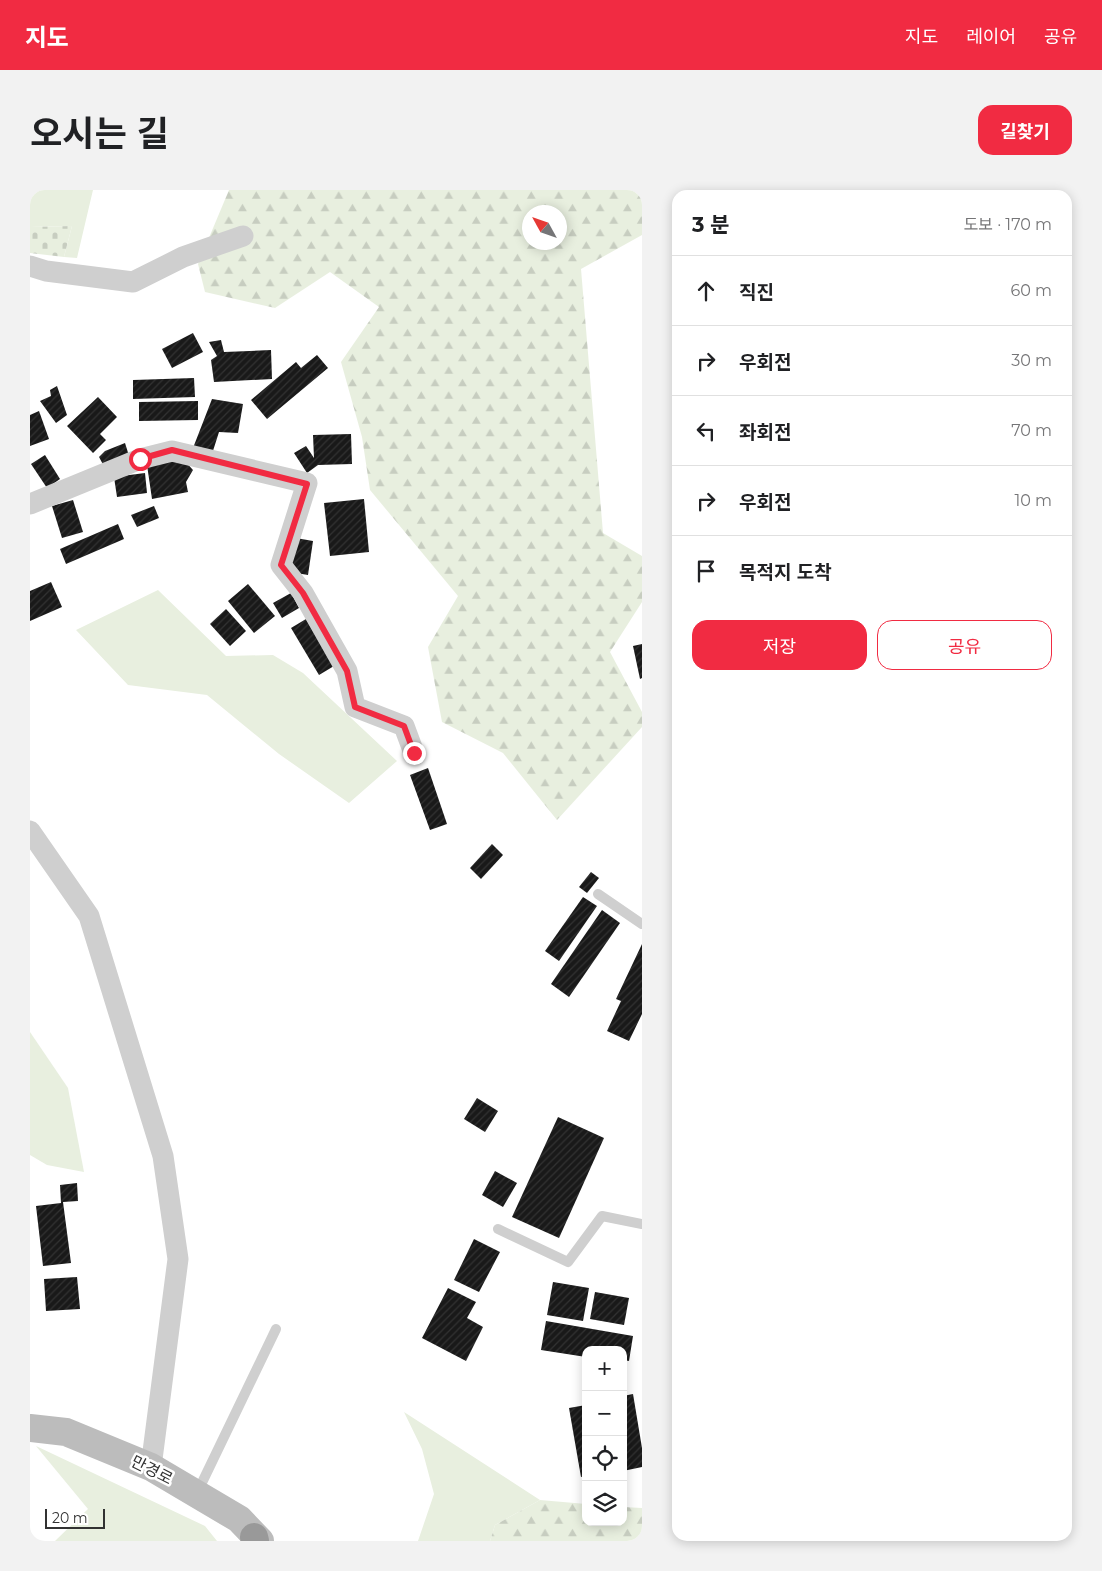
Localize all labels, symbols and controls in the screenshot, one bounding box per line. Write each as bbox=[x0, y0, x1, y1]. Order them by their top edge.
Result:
text: 지도 bbox=[25, 23, 69, 52]
text: 지도 bbox=[905, 26, 938, 48]
text: 레이어 bbox=[966, 26, 1016, 48]
text: 공유 bbox=[1044, 26, 1077, 48]
button: 길찾기 bbox=[978, 105, 1072, 155]
text: 오시는 길 bbox=[30, 112, 169, 155]
north arrow bbox=[522, 205, 567, 250]
text: 3 분 bbox=[692, 212, 730, 237]
text: 도보 · 170 m bbox=[964, 215, 1052, 234]
icon: ahead bbox=[692, 277, 720, 305]
text: 직진 bbox=[739, 281, 774, 304]
text: 60 m bbox=[1010, 281, 1052, 300]
icon: right bbox=[692, 347, 720, 375]
text: 우회전 bbox=[739, 351, 791, 374]
text: 30 m bbox=[1011, 351, 1052, 370]
icon: left bbox=[692, 417, 720, 445]
text: 좌회전 bbox=[739, 421, 791, 444]
text: 70 m bbox=[1011, 421, 1052, 440]
route start bbox=[129, 448, 152, 471]
icon: right bbox=[692, 487, 720, 515]
text: 우회전 bbox=[739, 491, 791, 514]
text: 10 m bbox=[1014, 491, 1052, 510]
icon: arrive bbox=[692, 557, 720, 585]
text: 목적지 도착 bbox=[739, 561, 832, 584]
button: 저장 bbox=[692, 620, 867, 670]
button: 공유 bbox=[877, 620, 1052, 670]
route end bbox=[403, 742, 426, 765]
map controls bbox=[582, 1346, 627, 1526]
button: + bbox=[582, 1346, 627, 1391]
button: − bbox=[582, 1391, 627, 1436]
button: locate bbox=[582, 1436, 627, 1481]
street label: 만경로 bbox=[128, 1452, 176, 1489]
button: layers bbox=[582, 1481, 627, 1526]
scale bar bbox=[45, 1506, 105, 1529]
text: 20 m bbox=[52, 1509, 88, 1527]

